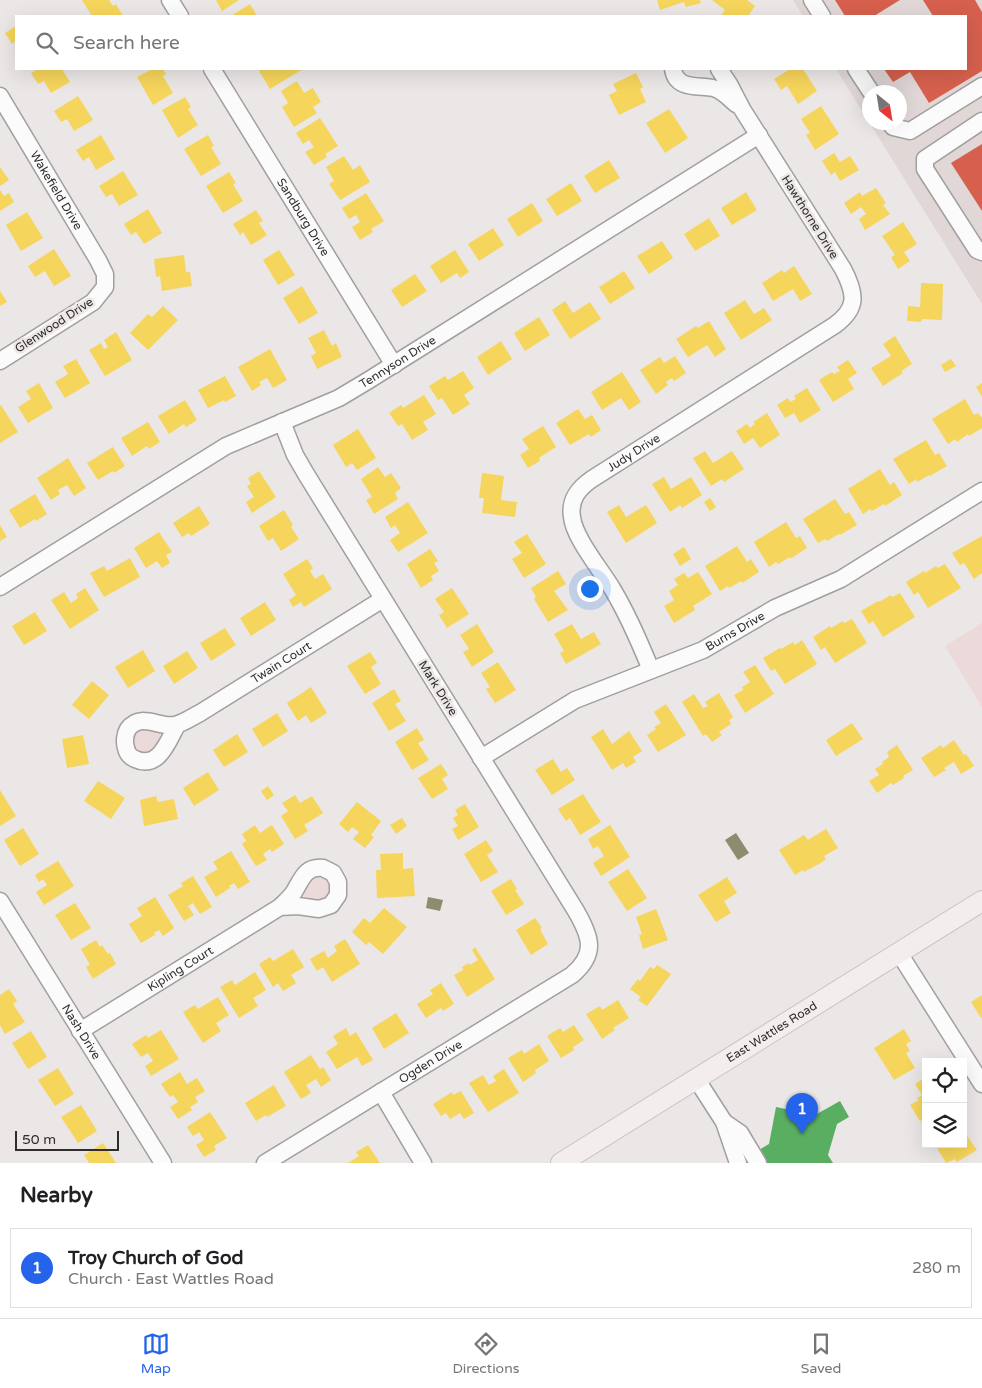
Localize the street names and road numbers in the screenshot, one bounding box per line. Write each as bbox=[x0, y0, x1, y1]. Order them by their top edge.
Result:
street label: Wakefield Drive bbox=[27, 148, 85, 233]
street label: Hawthorne Drive bbox=[779, 173, 841, 262]
street label: Sandburg Drive bbox=[274, 176, 332, 259]
street label: Glenwood Drive bbox=[12, 294, 96, 355]
street label: Tennyson Drive bbox=[357, 333, 439, 391]
street label: Judy Drive bbox=[605, 431, 663, 474]
street label: Burns Drive bbox=[703, 609, 767, 654]
street label: Twain Court bbox=[249, 638, 314, 686]
street label: Mark Drive bbox=[416, 658, 461, 718]
street label: Kipling Court bbox=[145, 943, 216, 994]
street label: East Wattles Road bbox=[724, 999, 819, 1065]
street label: Nash Drive bbox=[59, 1002, 104, 1062]
street label: Ogden Drive bbox=[396, 1037, 465, 1086]

